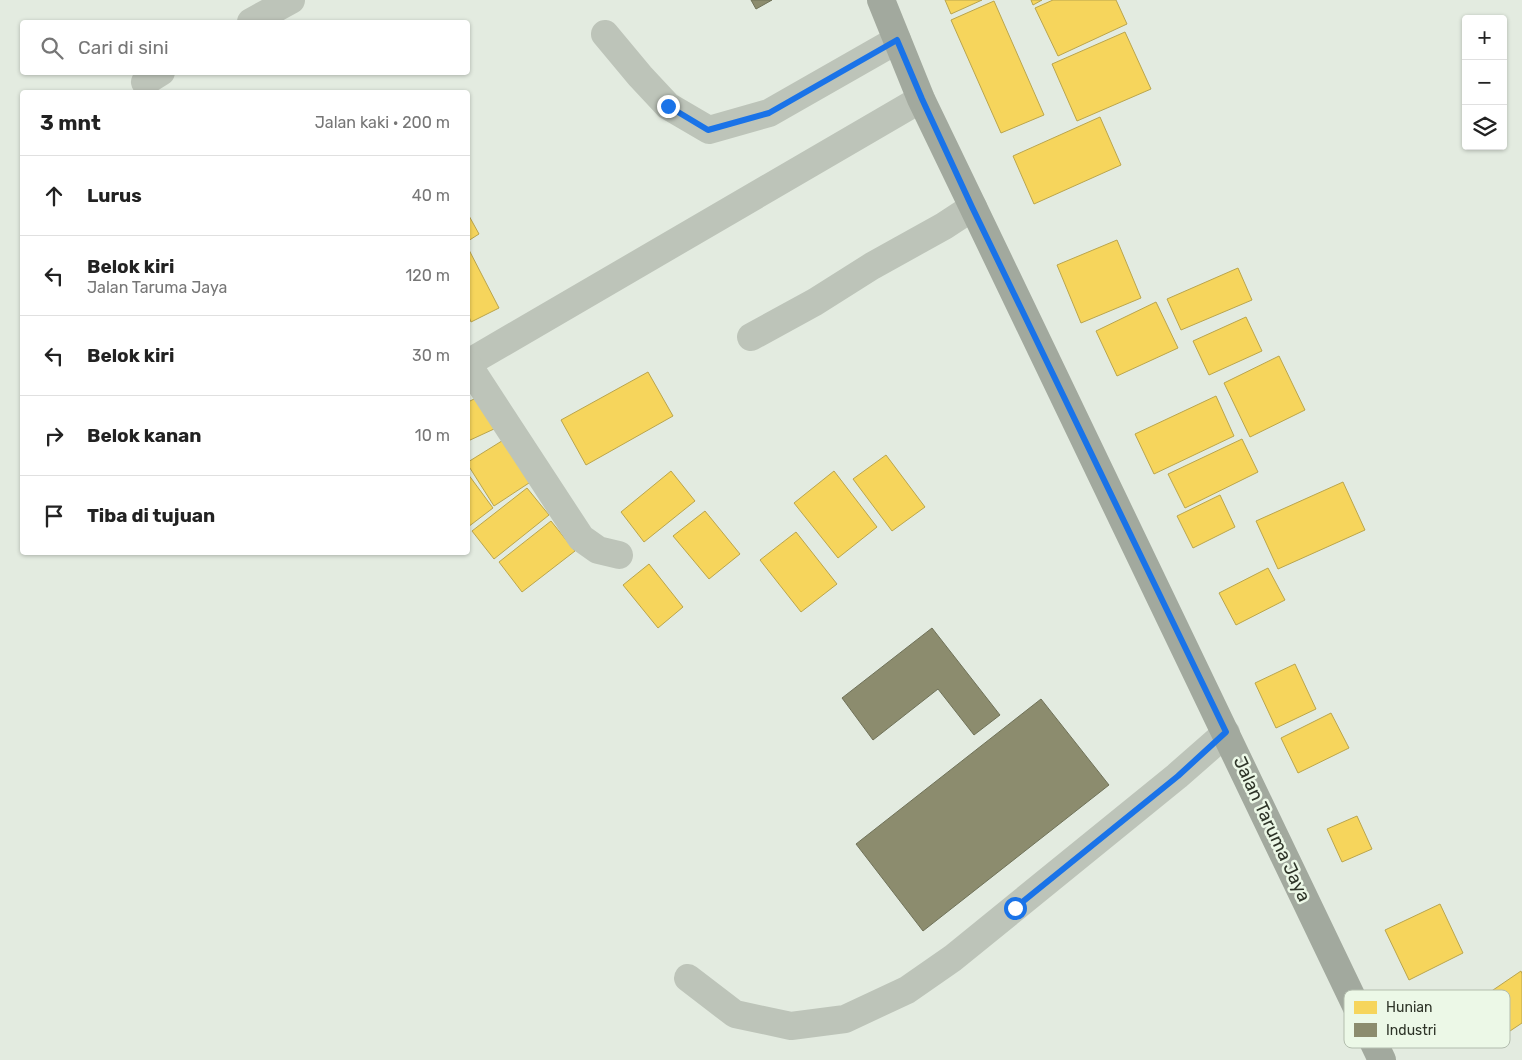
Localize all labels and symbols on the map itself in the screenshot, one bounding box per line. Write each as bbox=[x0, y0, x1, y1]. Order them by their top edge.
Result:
route end bbox=[657, 95, 680, 118]
street label: Jalan Taruma Jaya bbox=[1229, 753, 1315, 905]
route start bbox=[1004, 897, 1027, 920]
legend bbox=[1344, 990, 1510, 1048]
text: Hunian bbox=[1386, 999, 1433, 1016]
text: Industri bbox=[1386, 1022, 1436, 1039]

